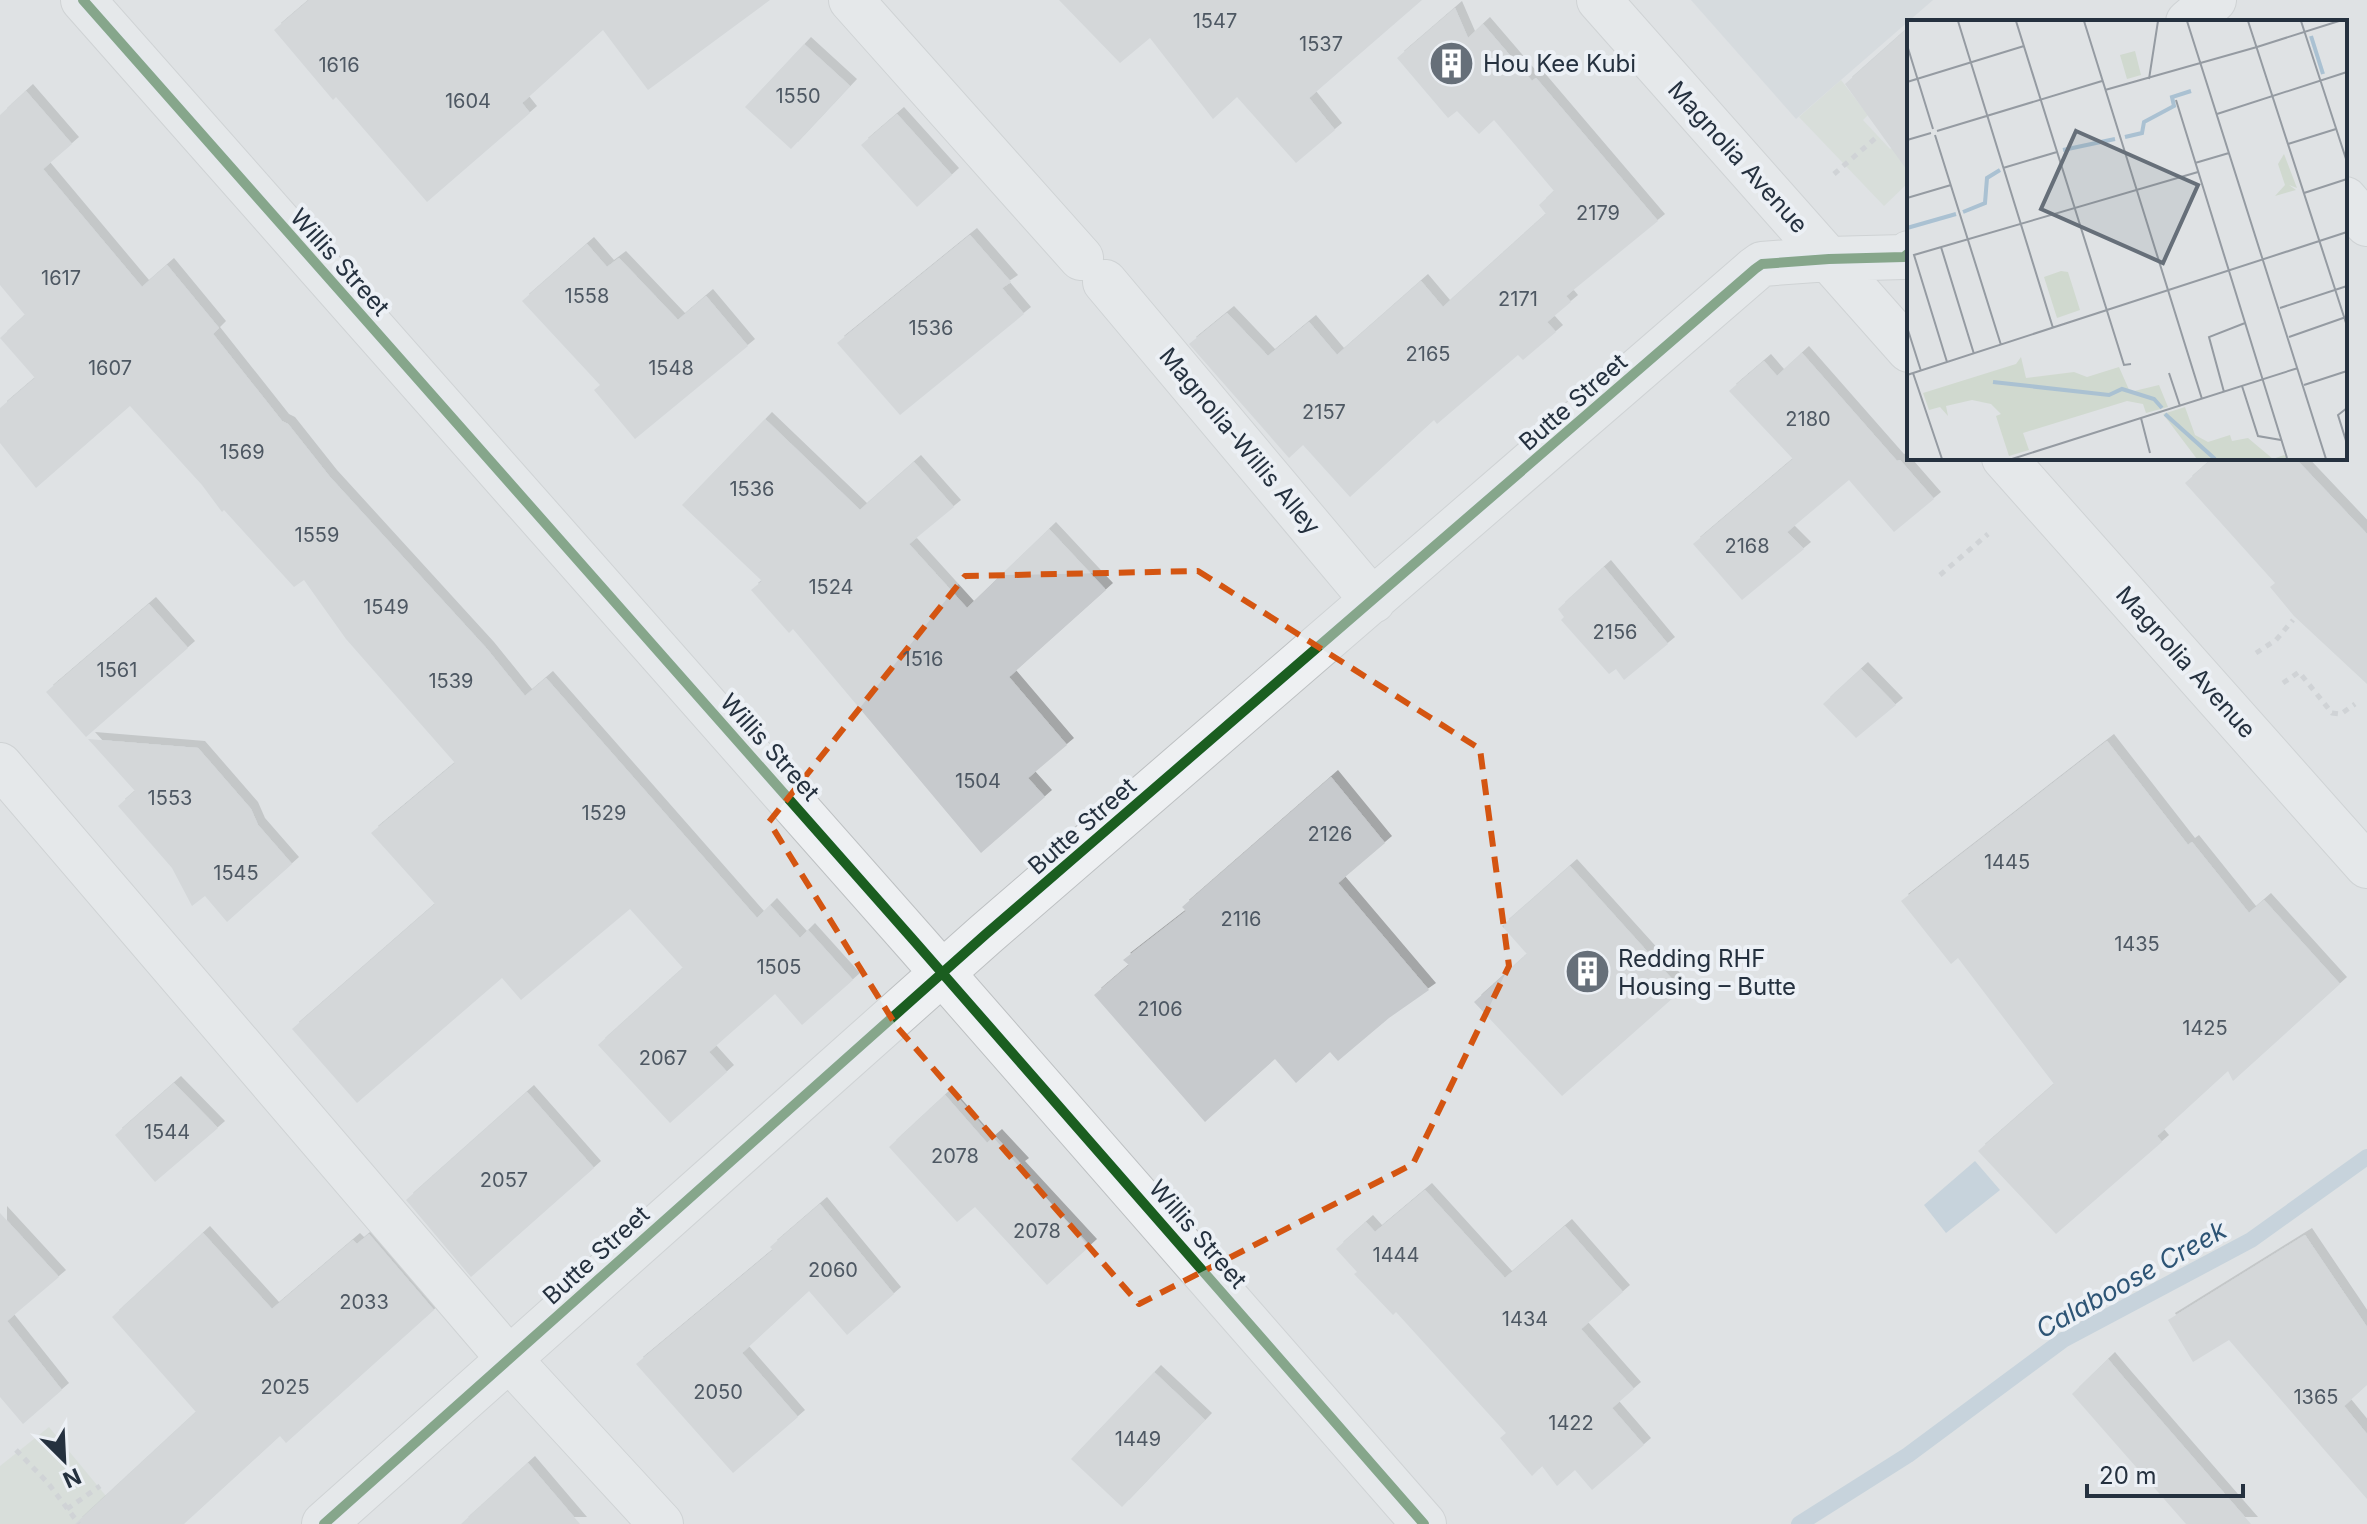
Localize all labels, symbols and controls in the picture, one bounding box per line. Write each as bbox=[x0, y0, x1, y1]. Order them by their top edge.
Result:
house number: 1547 bbox=[1193, 9, 1237, 33]
inset map bbox=[1907, 20, 2347, 460]
house number: 1537 bbox=[1299, 32, 1343, 56]
building icon: Hou Kee Kubi bbox=[1428, 39, 1476, 87]
place label: Hou Kee Kubi bbox=[1483, 49, 1636, 78]
house number: 1616 bbox=[318, 53, 360, 77]
street label: Magnolia Avenue bbox=[1662, 75, 1814, 239]
house number: 1550 bbox=[775, 84, 821, 108]
house number: 1604 bbox=[445, 89, 491, 113]
house number: 2179 bbox=[1576, 201, 1620, 225]
street label: Willis Street bbox=[284, 202, 396, 322]
house number: 1617 bbox=[41, 266, 81, 290]
house number: 1558 bbox=[565, 284, 609, 308]
house number: 2171 bbox=[1498, 287, 1538, 311]
house number: 1536 bbox=[908, 316, 954, 340]
street label: Magnolia-Willis Alley bbox=[1153, 342, 1327, 540]
house number: 2165 bbox=[1406, 342, 1450, 366]
street label: Butte Street bbox=[1513, 347, 1633, 457]
house number: 1607 bbox=[88, 356, 132, 380]
house number: 1548 bbox=[648, 356, 694, 380]
house number: 2157 bbox=[1302, 400, 1346, 424]
house number: 2180 bbox=[1785, 407, 1831, 431]
house number: 1569 bbox=[219, 440, 265, 464]
house number: 1536 bbox=[729, 477, 775, 501]
house number: 1559 bbox=[295, 523, 339, 547]
house number: 2168 bbox=[1724, 534, 1770, 558]
house number: 1524 bbox=[808, 575, 854, 599]
street label: Magnolia Avenue bbox=[2110, 580, 2262, 744]
house number: 1549 bbox=[363, 595, 409, 619]
house number: 2156 bbox=[1593, 620, 1637, 644]
house number: 1516 bbox=[903, 647, 943, 671]
house number: 1561 bbox=[97, 658, 137, 682]
house number: 1539 bbox=[428, 669, 474, 693]
street label: Willis Street bbox=[714, 687, 826, 807]
house number: 1504 bbox=[955, 769, 1001, 793]
street label: Butte Street bbox=[1022, 771, 1142, 881]
house number: 1553 bbox=[148, 786, 192, 810]
house number: 1529 bbox=[582, 801, 626, 825]
house number: 2126 bbox=[1308, 822, 1352, 846]
house number: 1445 bbox=[1984, 850, 2030, 874]
house number: 1545 bbox=[213, 861, 259, 885]
house number: 2116 bbox=[1221, 907, 1261, 931]
house number: 1435 bbox=[2114, 932, 2160, 956]
place label: Redding RHF Housing – Butte bbox=[1618, 944, 1796, 1001]
building icon: Redding RHF Housing – Butte bbox=[1563, 948, 1611, 996]
house number: 1505 bbox=[756, 955, 802, 979]
house number: 2106 bbox=[1137, 997, 1183, 1021]
house number: 1425 bbox=[2182, 1016, 2228, 1040]
house number: 2067 bbox=[639, 1046, 687, 1070]
house number: 1544 bbox=[144, 1120, 190, 1144]
house number: 2078 bbox=[931, 1144, 979, 1168]
house number: 2057 bbox=[480, 1168, 528, 1192]
street label: Willis Street bbox=[1143, 1174, 1253, 1294]
street label: Butte Street bbox=[537, 1200, 655, 1310]
water label: Calaboose Creek bbox=[2030, 1213, 2232, 1344]
house number: 2078 bbox=[1013, 1219, 1061, 1243]
house number: 1444 bbox=[1373, 1243, 1419, 1267]
house number: 2060 bbox=[808, 1258, 858, 1282]
house number: 2033 bbox=[339, 1290, 389, 1314]
house number: 1434 bbox=[1502, 1307, 1548, 1331]
house number: 2025 bbox=[260, 1375, 310, 1399]
house number: 2050 bbox=[693, 1380, 743, 1404]
house number: 1365 bbox=[2293, 1385, 2339, 1409]
house number: 1422 bbox=[1548, 1411, 1594, 1435]
north arrow bbox=[24, 1420, 104, 1500]
house number: 1449 bbox=[1115, 1427, 1161, 1451]
scale bar bbox=[2087, 1448, 2243, 1498]
text: 20 m bbox=[2099, 1461, 2157, 1490]
text: N bbox=[59, 1463, 85, 1494]

